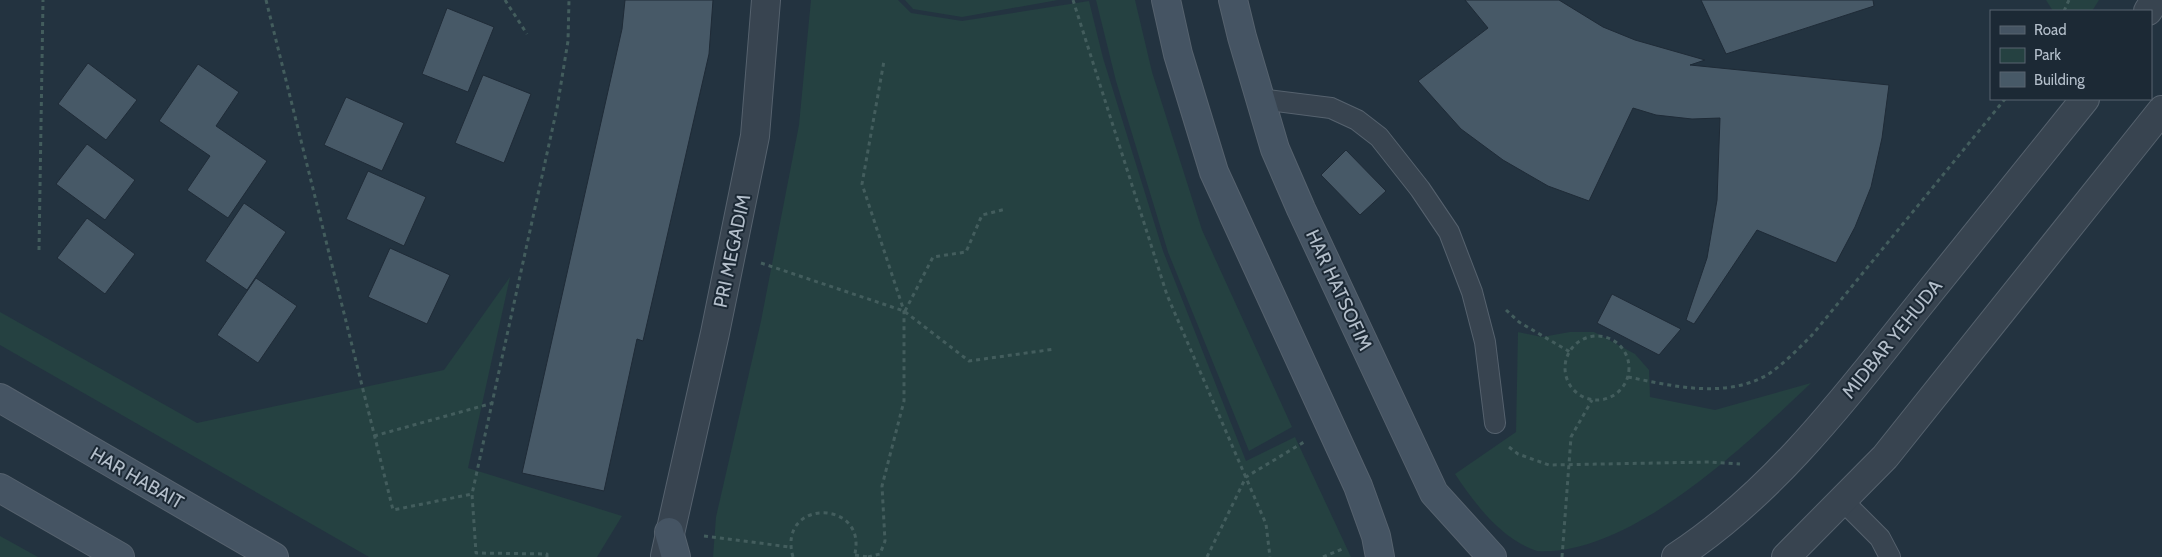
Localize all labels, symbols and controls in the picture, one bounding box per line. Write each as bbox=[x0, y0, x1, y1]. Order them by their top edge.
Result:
legend bbox=[1990, 10, 2152, 100]
text: Road bbox=[2034, 21, 2067, 39]
text: Park bbox=[2034, 46, 2061, 64]
text: Building bbox=[2034, 71, 2085, 89]
street label: PRI MEGADIM bbox=[709, 192, 755, 310]
street label: HAR HATSOFIM bbox=[1301, 226, 1377, 354]
street label: MIDBAR YEHUDA bbox=[1837, 275, 1947, 403]
street label: HAR HABAIT bbox=[86, 442, 188, 514]

